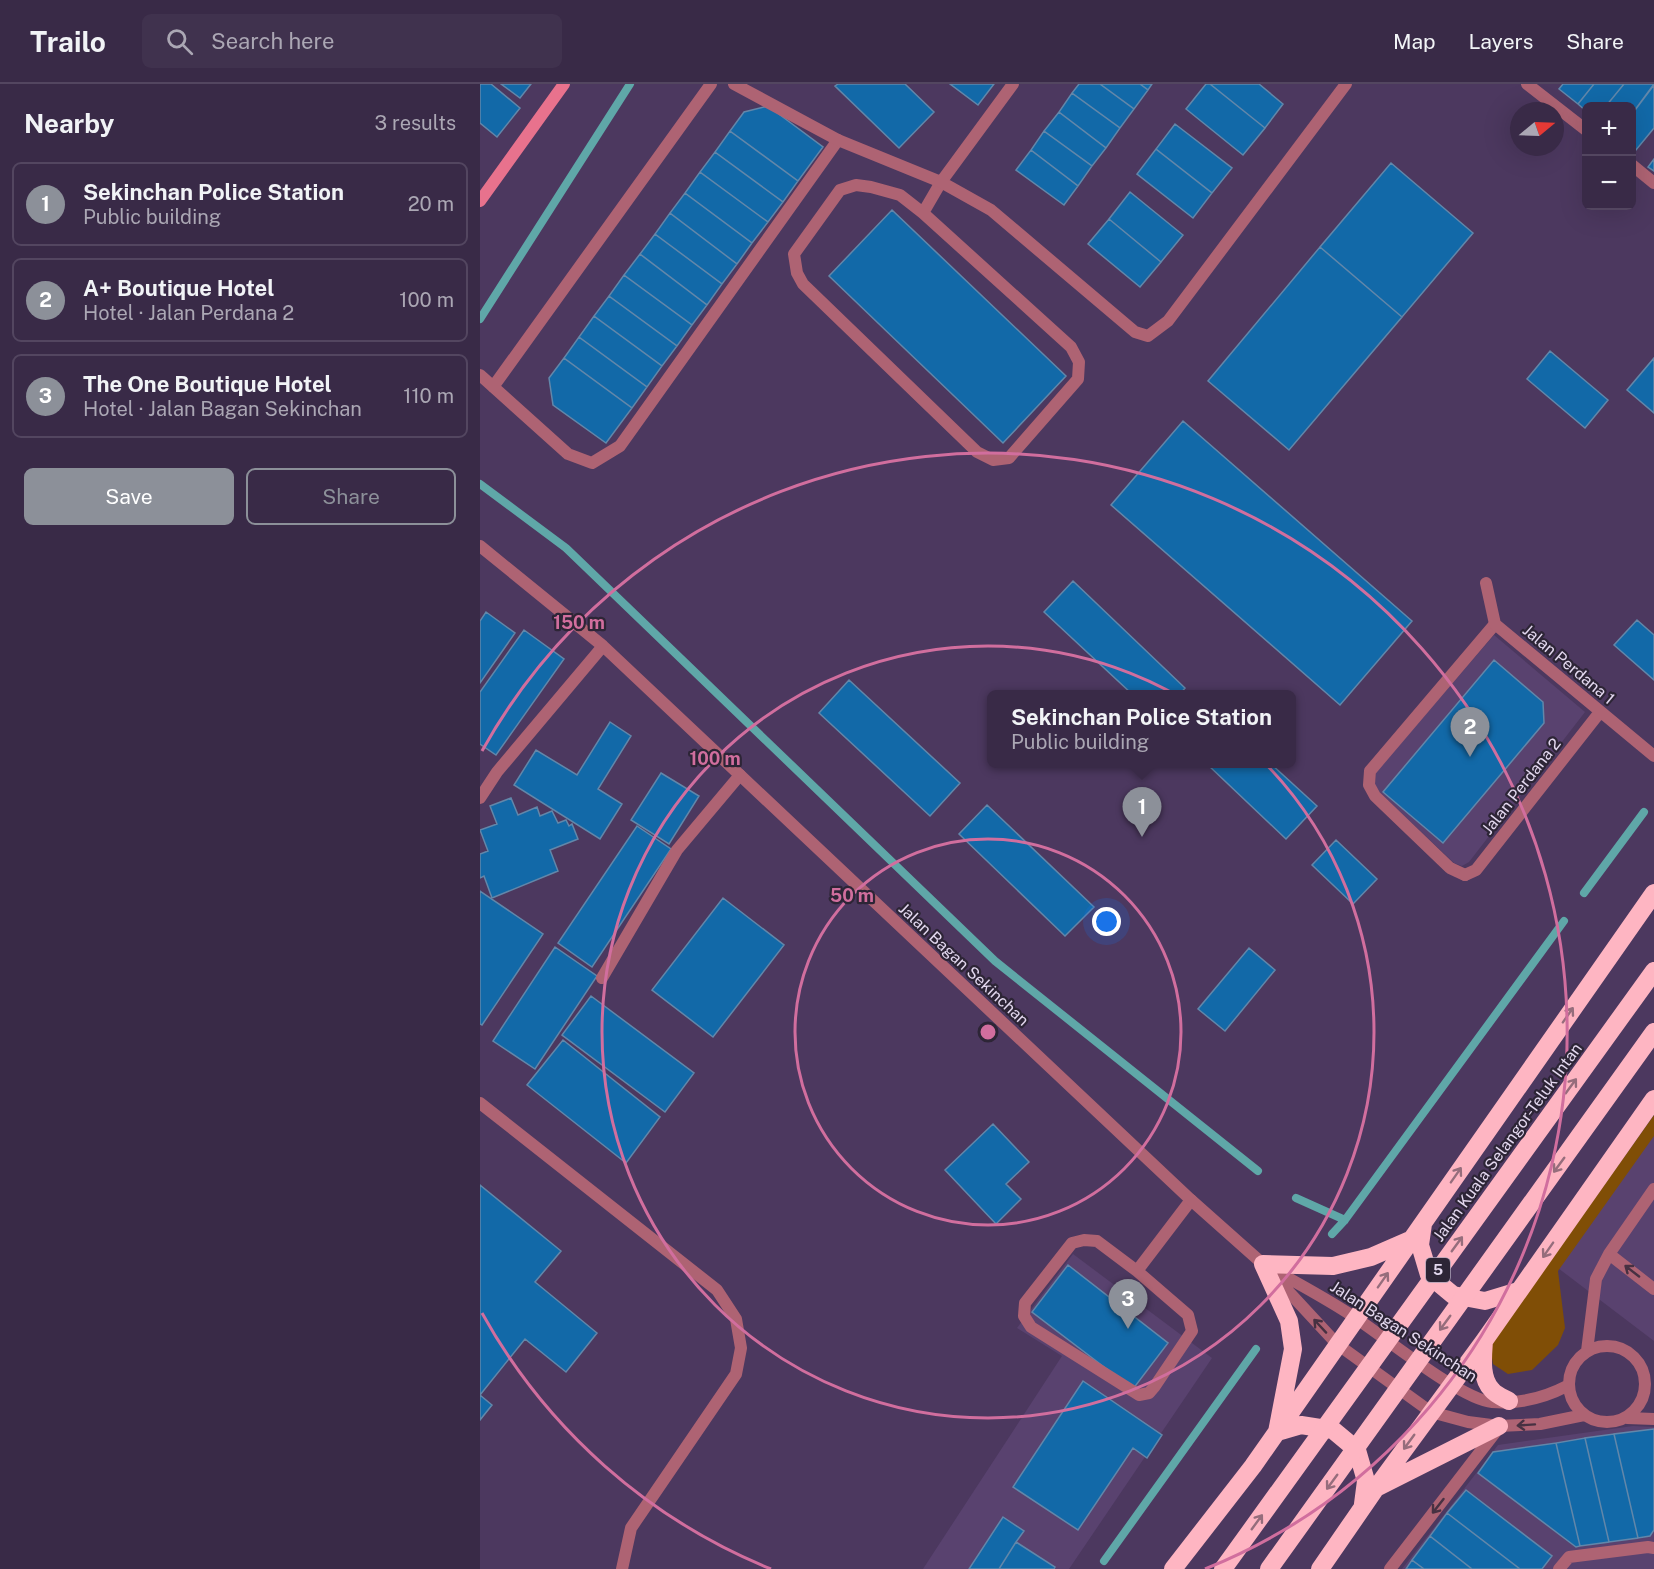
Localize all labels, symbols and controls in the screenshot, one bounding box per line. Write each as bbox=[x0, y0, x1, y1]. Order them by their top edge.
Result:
search box bbox=[142, 14, 562, 68]
text: Trailo bbox=[30, 25, 106, 58]
icon: search bbox=[163, 25, 196, 58]
text: Search here bbox=[211, 28, 334, 54]
text: Map bbox=[1393, 29, 1436, 54]
text: Layers bbox=[1469, 29, 1533, 54]
text: Share bbox=[1566, 29, 1624, 54]
north arrow bbox=[1510, 102, 1564, 156]
map controls bbox=[1582, 102, 1636, 210]
button: + bbox=[1582, 102, 1636, 156]
text: Nearby bbox=[24, 108, 114, 139]
text: 3 results bbox=[375, 111, 456, 135]
button: − bbox=[1582, 156, 1636, 210]
text: Sekinchan Police Station bbox=[83, 179, 344, 205]
text: 1 bbox=[41, 192, 50, 216]
text: 20 m bbox=[408, 192, 454, 216]
text: Public building bbox=[83, 205, 221, 229]
text: A+ Boutique Hotel bbox=[83, 275, 275, 301]
text: 2 bbox=[39, 288, 52, 312]
text: 100 m bbox=[399, 288, 454, 312]
text: Hotel · Jalan Perdana 2 bbox=[83, 301, 294, 325]
text: The One Boutique Hotel bbox=[83, 371, 332, 397]
text: 3 bbox=[39, 384, 52, 408]
text: 110 m bbox=[403, 384, 454, 408]
text: Hotel · Jalan Bagan Sekinchan bbox=[83, 397, 362, 421]
button: Save bbox=[24, 468, 234, 525]
button: Share bbox=[246, 468, 456, 525]
text: 150 m bbox=[553, 612, 605, 633]
street label: Jalan Perdana 1 bbox=[1519, 621, 1618, 708]
popup bbox=[987, 690, 1296, 768]
text: Sekinchan Police Station bbox=[1011, 704, 1272, 730]
pin: 2 bbox=[1450, 708, 1490, 757]
text: Public building bbox=[1011, 730, 1149, 754]
street label: Jalan Perdana 2 bbox=[1478, 734, 1565, 838]
text: 100 m bbox=[689, 748, 741, 769]
pin: 1 bbox=[1122, 788, 1162, 837]
text: 50 m bbox=[830, 885, 874, 906]
street label: Jalan Bagan Sekinchan bbox=[895, 899, 1033, 1030]
your location bbox=[1092, 907, 1121, 936]
one-way arrow bbox=[1562, 1008, 1574, 1024]
centre of rings bbox=[978, 1022, 998, 1042]
street label: Jalan Kuala Selangor-Teluk Intan bbox=[1429, 1039, 1586, 1245]
one-way arrow bbox=[1565, 1078, 1577, 1094]
one-way arrow bbox=[1553, 1156, 1565, 1172]
one-way arrow bbox=[1450, 1168, 1462, 1184]
one-way arrow bbox=[1451, 1237, 1463, 1253]
one-way arrow bbox=[1542, 1241, 1554, 1257]
road number: 5 bbox=[1426, 1258, 1450, 1282]
one-way arrow bbox=[1624, 1265, 1640, 1278]
one-way arrow bbox=[1377, 1272, 1389, 1288]
street label: Jalan Bagan Sekinchan bbox=[1327, 1277, 1481, 1386]
pin: 3 bbox=[1108, 1280, 1148, 1329]
one-way arrow bbox=[1439, 1315, 1451, 1331]
one-way arrow bbox=[1313, 1319, 1327, 1334]
one-way arrow bbox=[1516, 1419, 1536, 1430]
one-way arrow bbox=[1403, 1433, 1415, 1449]
one-way arrow bbox=[1325, 1473, 1338, 1489]
one-way arrow bbox=[1432, 1498, 1445, 1514]
one-way arrow bbox=[1251, 1514, 1263, 1530]

